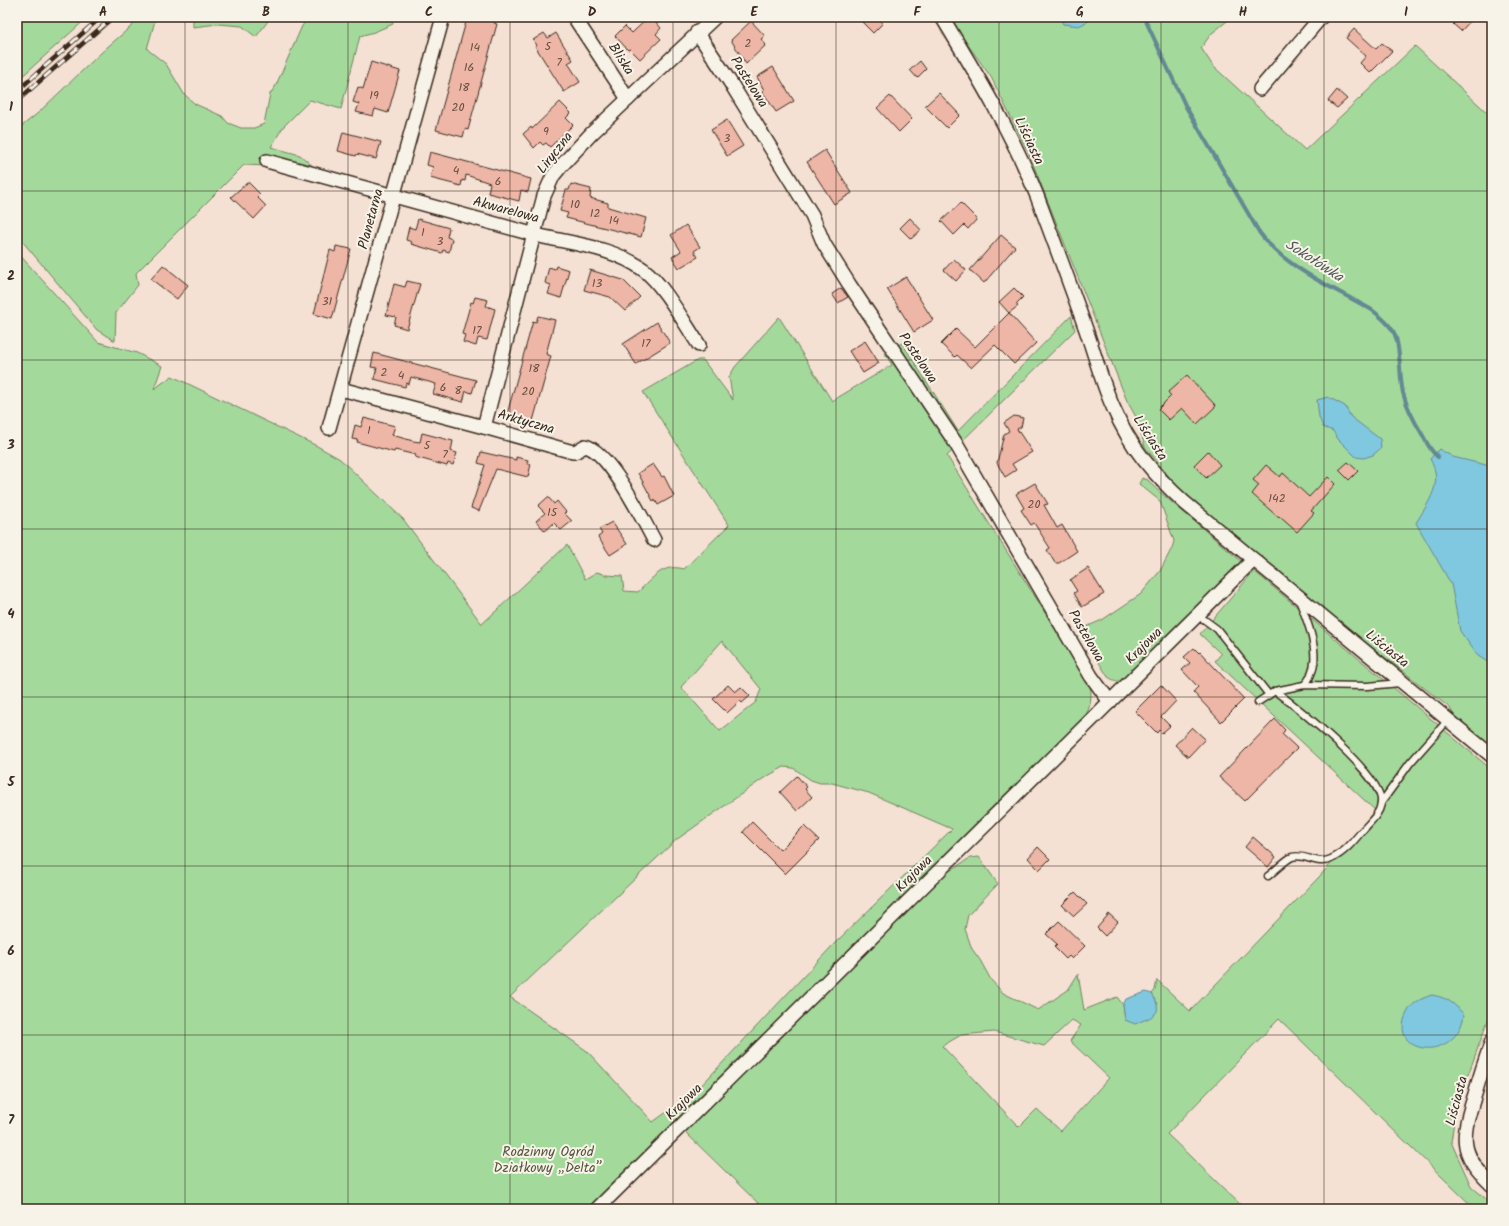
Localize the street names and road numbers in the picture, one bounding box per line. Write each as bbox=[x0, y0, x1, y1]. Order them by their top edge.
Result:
street label: Bliska bbox=[602, 38, 640, 80]
street label: Pastelowa bbox=[724, 52, 774, 112]
street label: Liściasta bbox=[1008, 113, 1050, 169]
street label: Liryczna bbox=[531, 127, 579, 179]
street label: Planetarna bbox=[352, 186, 390, 252]
street label: Akwarelowa bbox=[470, 191, 542, 229]
street label: Pastelowa bbox=[893, 328, 943, 388]
street label: Arktyczna bbox=[495, 403, 557, 441]
street label: Liściasta bbox=[1127, 411, 1173, 465]
street label: Pastelowa bbox=[1062, 606, 1110, 666]
street label: Krajowa bbox=[1120, 622, 1168, 670]
street label: Liściasta bbox=[1360, 624, 1414, 674]
street label: Krajowa bbox=[890, 850, 938, 898]
street label: Liściasta bbox=[1440, 1074, 1474, 1128]
street label: Krajowa bbox=[660, 1078, 708, 1126]

